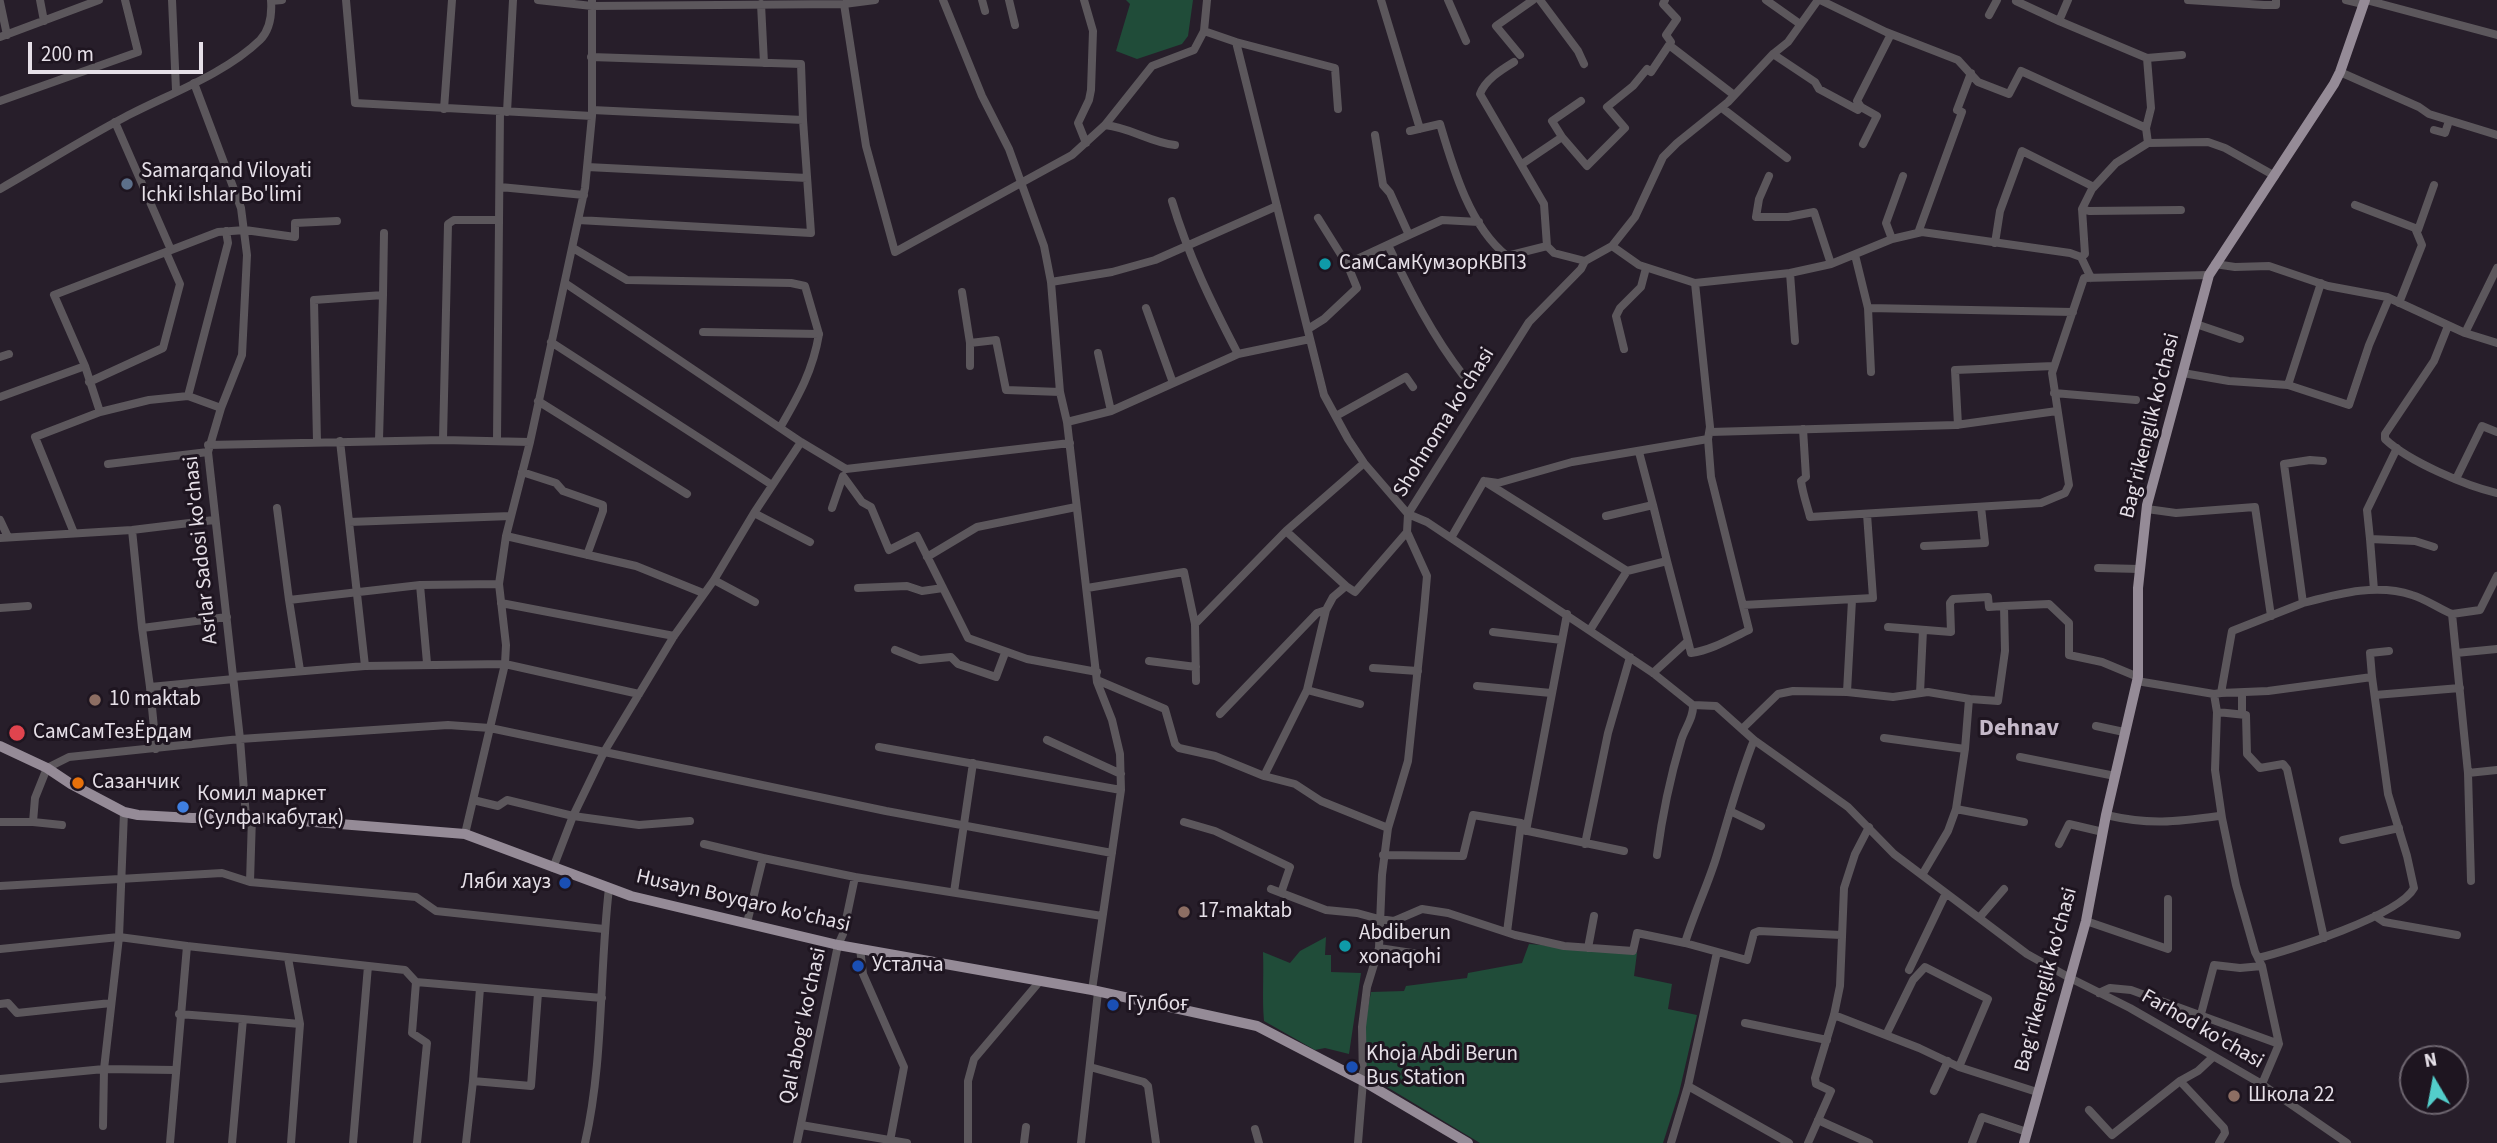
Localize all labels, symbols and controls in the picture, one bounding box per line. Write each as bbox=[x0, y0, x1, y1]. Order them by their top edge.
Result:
scale bar bbox=[32, 28, 206, 72]
text: 200 m bbox=[41, 39, 94, 69]
place label: Samarqand Viloyati Ichki Ishlar Bo'limi bbox=[141, 159, 312, 209]
marker: Samarqand Viloyati Ichki Ishlar Bo'limi bbox=[119, 176, 135, 192]
place label: СамСамКумзорКВП3 bbox=[1339, 251, 1527, 277]
marker: СамСамКумзорКВП3 bbox=[1317, 256, 1333, 272]
street label: Bag'rikenglik ko'chasi bbox=[2116, 331, 2186, 521]
street label: Shohnoma ko'chasi bbox=[1389, 344, 1501, 502]
street label: Asrlar Sadosi ko'chasi bbox=[180, 455, 224, 645]
place label: 10 maktab bbox=[109, 687, 201, 713]
marker: 10 maktab bbox=[87, 692, 103, 708]
district label: Dehnav bbox=[1979, 716, 2059, 744]
place label: СамСамТезЁрдам bbox=[33, 720, 192, 746]
marker: СамСамТезЁрдам bbox=[7, 723, 27, 743]
place label: Сазанчик bbox=[92, 770, 180, 796]
marker: Сазанчик bbox=[70, 775, 86, 791]
place label: Комил маркет (Сулфа кабутак) bbox=[197, 782, 344, 832]
marker: Комил маркет (Сулфа кабутак) bbox=[175, 799, 191, 815]
street label: Husayn Boyqaro ko'chasi bbox=[633, 865, 853, 939]
place label: Ляби хауз bbox=[461, 870, 551, 896]
marker: Ляби хауз bbox=[557, 875, 573, 891]
street label: Bag'rikenglik ko'chasi bbox=[2010, 885, 2084, 1075]
place label: 17-maktab bbox=[1198, 899, 1292, 925]
marker: 17-maktab bbox=[1176, 904, 1192, 920]
place label: Abdiberun xonaqohi bbox=[1359, 921, 1451, 971]
marker: Abdiberun xonaqohi bbox=[1337, 938, 1353, 954]
street label: Qal'abog' ko'chasi bbox=[775, 945, 833, 1107]
place label: Усталча bbox=[872, 953, 944, 979]
marker: Усталча bbox=[850, 958, 866, 974]
street label: Farhod ko'chasi bbox=[2136, 985, 2268, 1075]
place label: Гулбоғ bbox=[1127, 992, 1189, 1018]
marker: Гулбоғ bbox=[1105, 997, 1121, 1013]
place label: Khoja Abdi Berun Bus Station bbox=[1366, 1042, 1518, 1092]
north arrow bbox=[2399, 1045, 2469, 1115]
text: N bbox=[2422, 1046, 2439, 1075]
marker: Khoja Abdi Berun Bus Station bbox=[1344, 1059, 1360, 1075]
place label: Школа 22 bbox=[2248, 1083, 2335, 1109]
marker: Школа 22 bbox=[2226, 1088, 2242, 1104]

